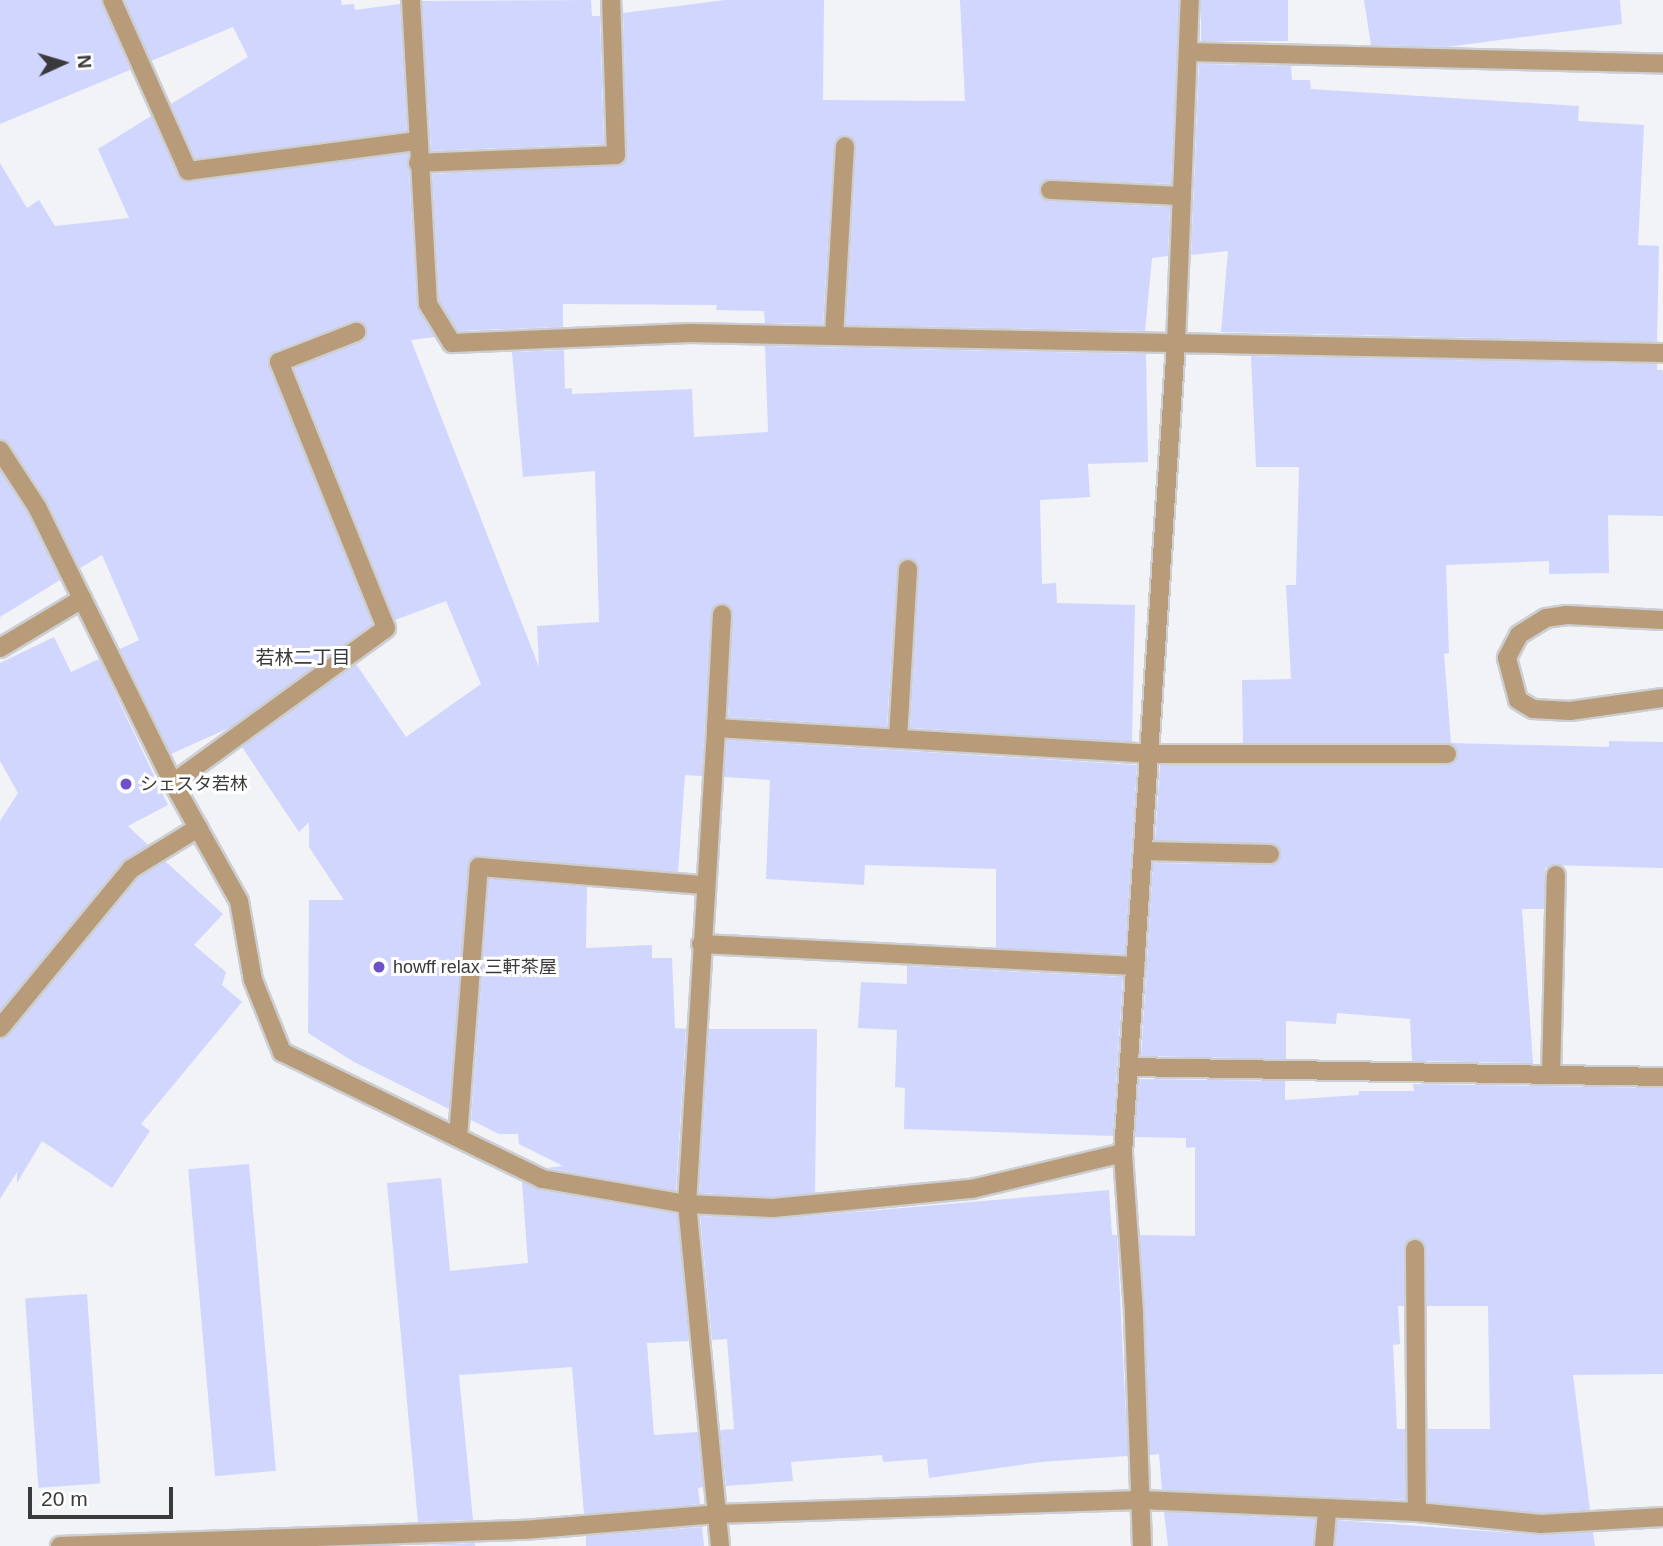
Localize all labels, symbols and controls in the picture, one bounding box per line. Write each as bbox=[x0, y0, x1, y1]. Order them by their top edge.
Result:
north arrow bbox=[28, 28, 98, 98]
text: N bbox=[73, 54, 95, 69]
district label: 若林二丁目 bbox=[256, 647, 350, 669]
place label: シェスタ若林 bbox=[140, 773, 248, 795]
marker: シェスタ若林 bbox=[118, 776, 134, 792]
place label: howff relax 三軒茶屋 bbox=[393, 956, 557, 978]
marker: howff relax 三軒茶屋 bbox=[371, 959, 387, 975]
scale bar bbox=[32, 1472, 177, 1516]
text: 20 m bbox=[41, 1487, 88, 1510]

